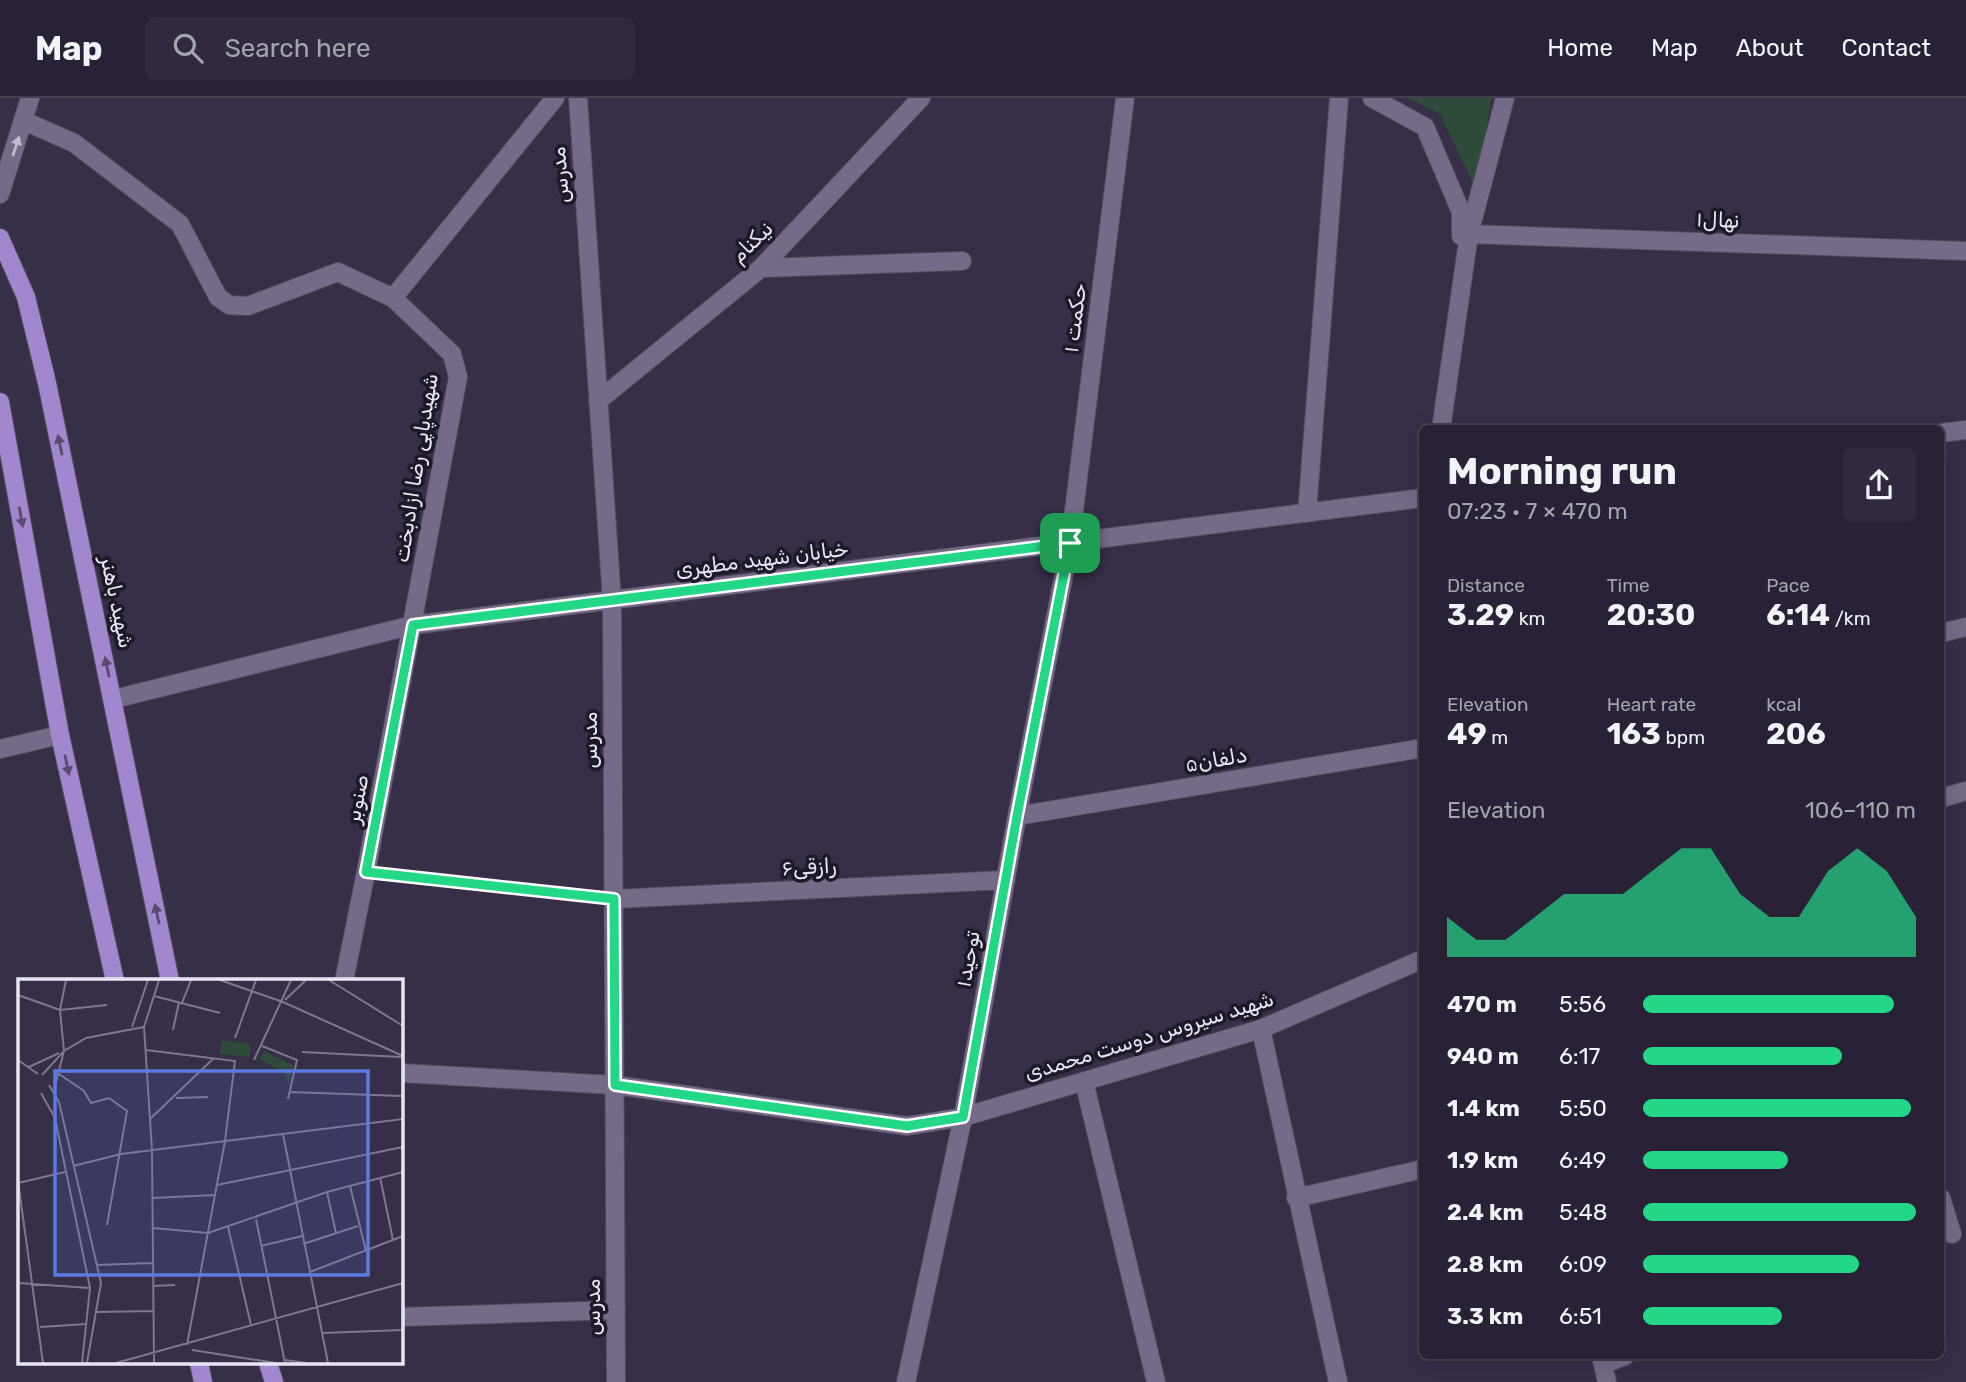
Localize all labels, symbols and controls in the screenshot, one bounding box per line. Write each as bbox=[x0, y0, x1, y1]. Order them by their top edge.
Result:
search box bbox=[145, 17, 635, 80]
text: Map bbox=[35, 29, 103, 68]
icon: search bbox=[169, 29, 207, 67]
text: Search here bbox=[225, 33, 370, 64]
text: Home bbox=[1547, 34, 1613, 62]
text: Map bbox=[1651, 34, 1698, 62]
text: About bbox=[1736, 34, 1804, 62]
text: Contact bbox=[1842, 34, 1931, 62]
one-way arrow bbox=[11, 136, 22, 157]
street label: مدرس bbox=[545, 146, 574, 204]
street label: نهال۱ bbox=[1696, 206, 1740, 233]
street label: نیکنام bbox=[725, 216, 779, 268]
street label: حکمت ۱ bbox=[1058, 282, 1091, 354]
street label: شهیدپاپی رضا ازادبخت bbox=[388, 371, 445, 565]
one-way arrow bbox=[55, 434, 66, 456]
text: Morning run bbox=[1447, 448, 1677, 494]
button: share bbox=[1842, 448, 1916, 522]
text: 07:23 · 7 × 470 m bbox=[1447, 497, 1628, 525]
one-way arrow bbox=[16, 506, 27, 528]
pin bbox=[1040, 513, 1100, 573]
icon: arrive bbox=[1051, 524, 1089, 562]
street label: خیابان شهید مطهری bbox=[674, 536, 850, 582]
street label: شهید باهنر bbox=[95, 552, 139, 650]
text: Distance bbox=[1447, 574, 1525, 597]
text: Time bbox=[1607, 574, 1650, 597]
text: Pace bbox=[1766, 574, 1810, 597]
text: 3.29 bbox=[1447, 597, 1514, 633]
text: 20:30 bbox=[1607, 597, 1696, 633]
text: 6:14 bbox=[1766, 597, 1830, 633]
text: km bbox=[1514, 607, 1545, 630]
text: /km bbox=[1830, 607, 1871, 630]
one-way arrow bbox=[102, 656, 113, 678]
text: Elevation bbox=[1447, 693, 1528, 716]
text: Heart rate bbox=[1607, 693, 1696, 716]
text: kcal bbox=[1766, 693, 1801, 716]
street label: مدرس bbox=[577, 712, 602, 768]
text: 49 bbox=[1447, 716, 1487, 752]
text: 163 bbox=[1607, 716, 1661, 752]
text: 206 bbox=[1766, 716, 1826, 752]
text: m bbox=[1487, 726, 1508, 749]
text: bpm bbox=[1661, 726, 1705, 749]
street label: دلفان۵ bbox=[1183, 742, 1249, 777]
one-way arrow bbox=[61, 754, 72, 776]
street label: صنوبر bbox=[339, 772, 373, 827]
text: Elevation bbox=[1447, 796, 1546, 824]
text: 106–110 m bbox=[1805, 796, 1916, 824]
street label: رازقی۶ bbox=[781, 853, 837, 880]
one-way arrow bbox=[151, 903, 162, 925]
street label: توحید۱ bbox=[950, 928, 985, 989]
inset map bbox=[18, 979, 402, 1364]
street label: شهید سیروس دوست محمدی bbox=[1021, 986, 1277, 1086]
text: 470 m bbox=[1447, 990, 1517, 1018]
text: 5:56 bbox=[1559, 990, 1606, 1018]
text: 940 m bbox=[1447, 1042, 1519, 1070]
text: 6:17 bbox=[1559, 1042, 1600, 1070]
text: 1.4 km bbox=[1447, 1094, 1520, 1122]
text: 5:50 bbox=[1559, 1094, 1607, 1122]
text: 1.9 km bbox=[1447, 1146, 1518, 1174]
text: 6:49 bbox=[1559, 1146, 1607, 1174]
text: 2.4 km bbox=[1447, 1198, 1523, 1226]
text: 5:48 bbox=[1559, 1198, 1607, 1226]
text: 2.8 km bbox=[1447, 1250, 1523, 1278]
text: 6:09 bbox=[1559, 1250, 1607, 1278]
street label: مدرس bbox=[580, 1279, 605, 1335]
text: 3.3 km bbox=[1447, 1302, 1523, 1330]
text: 6:51 bbox=[1559, 1302, 1602, 1330]

